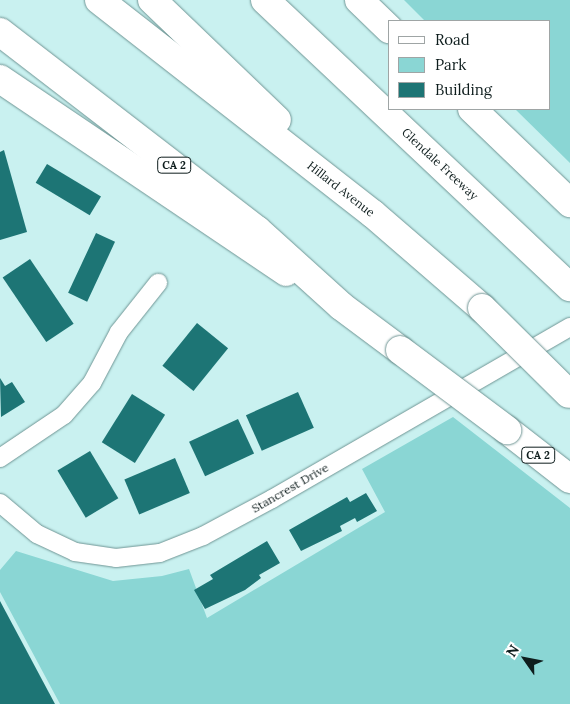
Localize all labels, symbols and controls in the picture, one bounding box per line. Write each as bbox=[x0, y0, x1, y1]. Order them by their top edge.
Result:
legend bbox=[388, 20, 550, 110]
text: Road bbox=[435, 30, 470, 49]
text: Park bbox=[435, 55, 466, 74]
text: Building bbox=[435, 80, 492, 99]
street label: Glendale Freeway bbox=[399, 125, 481, 203]
road number: CA 2 bbox=[156, 156, 192, 174]
street label: Hillard Avenue bbox=[304, 158, 378, 220]
road number: CA 2 bbox=[520, 446, 556, 464]
street label: Stancrest Drive bbox=[249, 460, 331, 516]
north arrow bbox=[500, 634, 550, 684]
text: N bbox=[502, 641, 523, 660]

